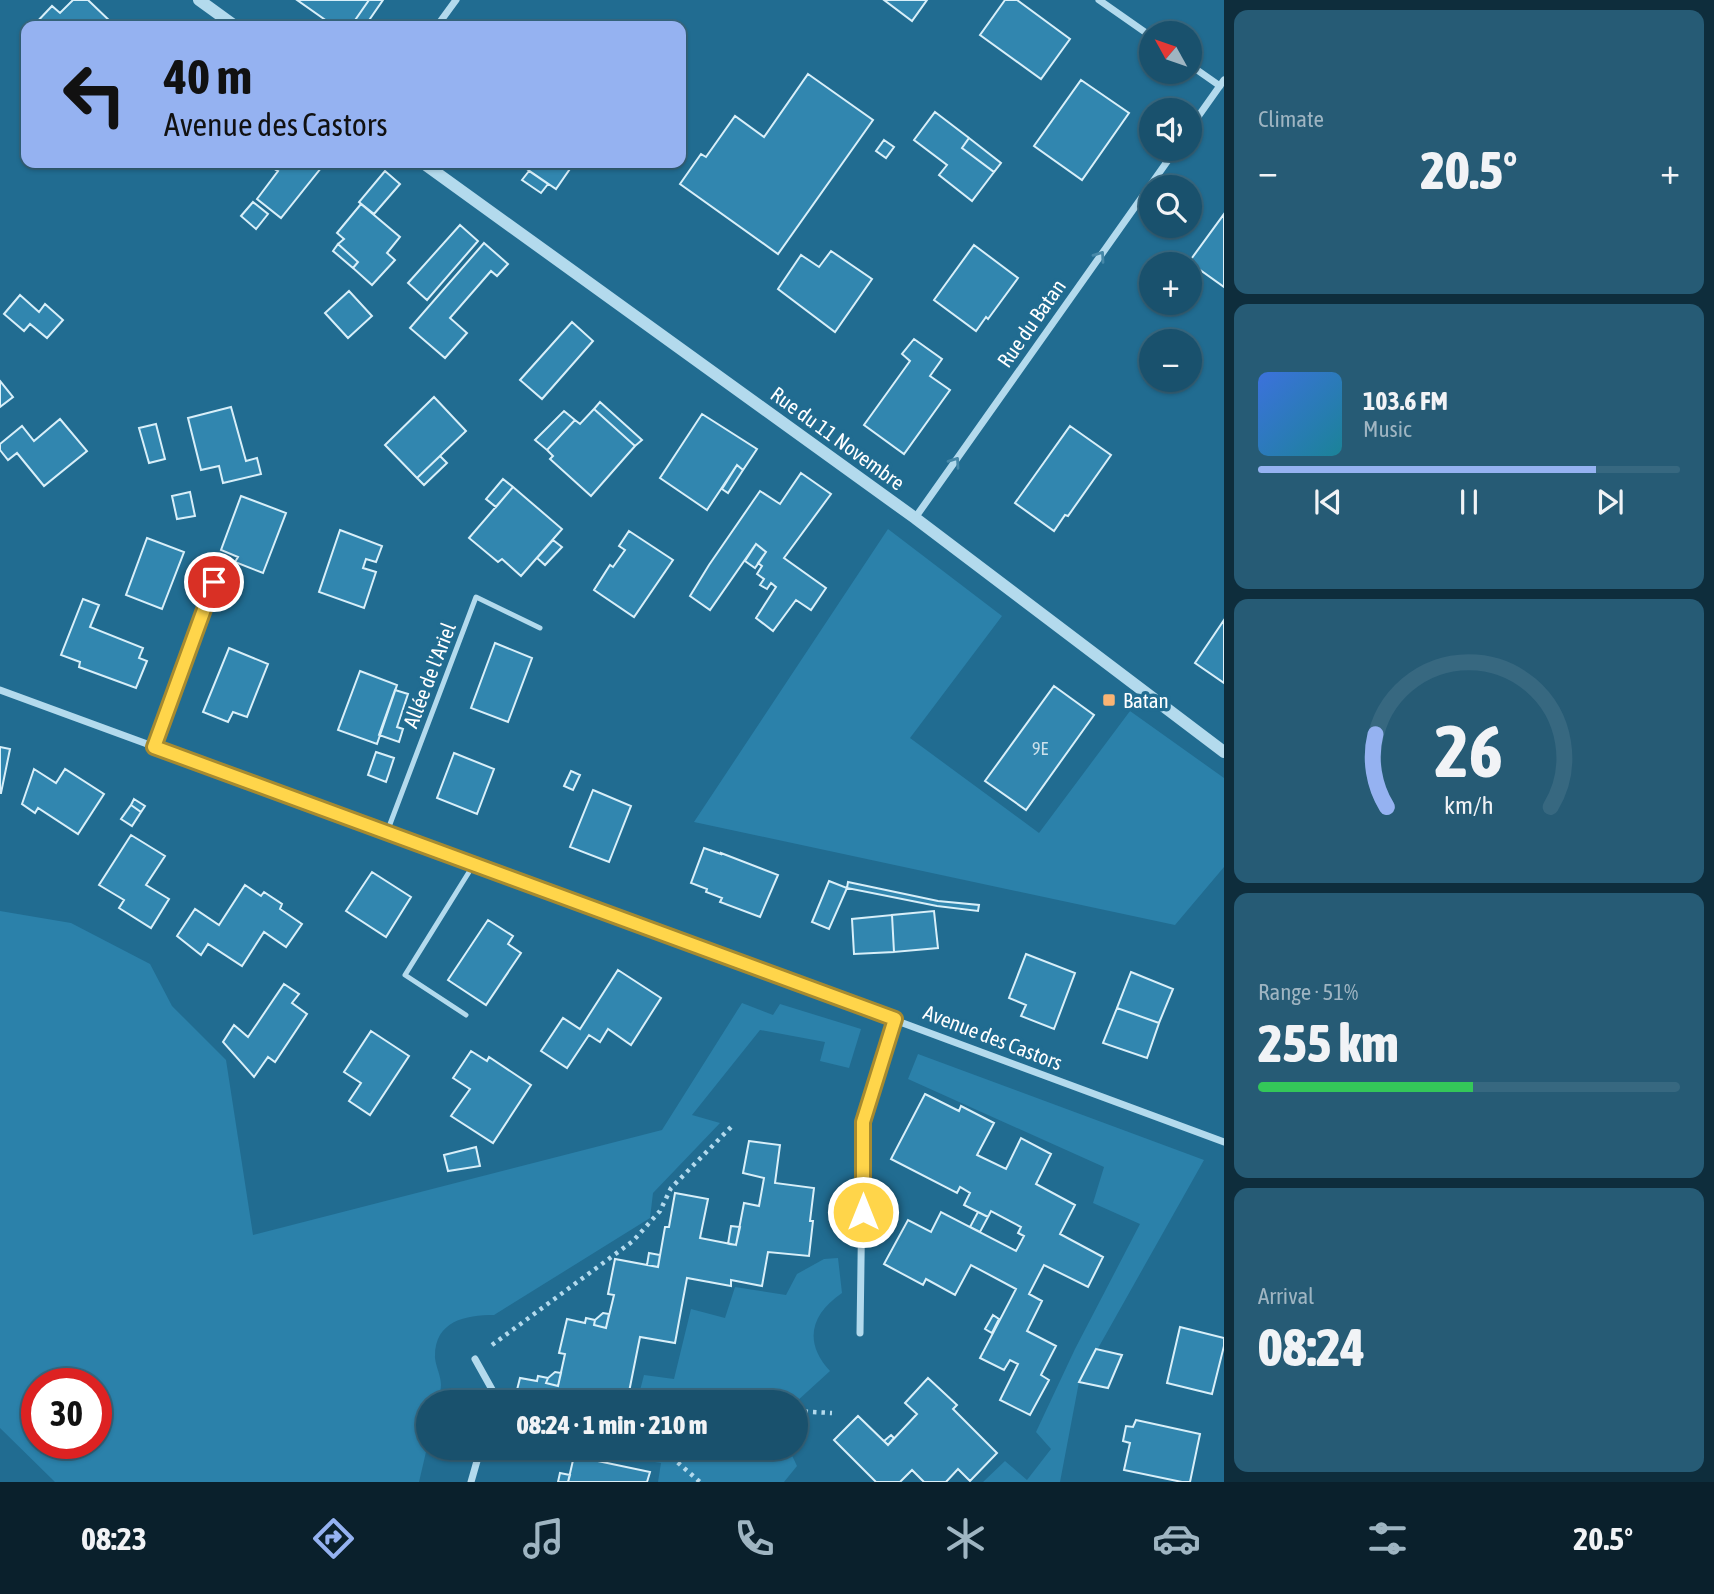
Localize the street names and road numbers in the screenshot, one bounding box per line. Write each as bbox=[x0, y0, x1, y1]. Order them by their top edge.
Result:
street label: Rue du Batan bbox=[992, 274, 1070, 372]
street label: Rue du 11 Novembre bbox=[766, 381, 910, 495]
street label: Allée de l'Ariel bbox=[398, 619, 460, 731]
street label: Avenue des Castors bbox=[920, 1000, 1066, 1074]

